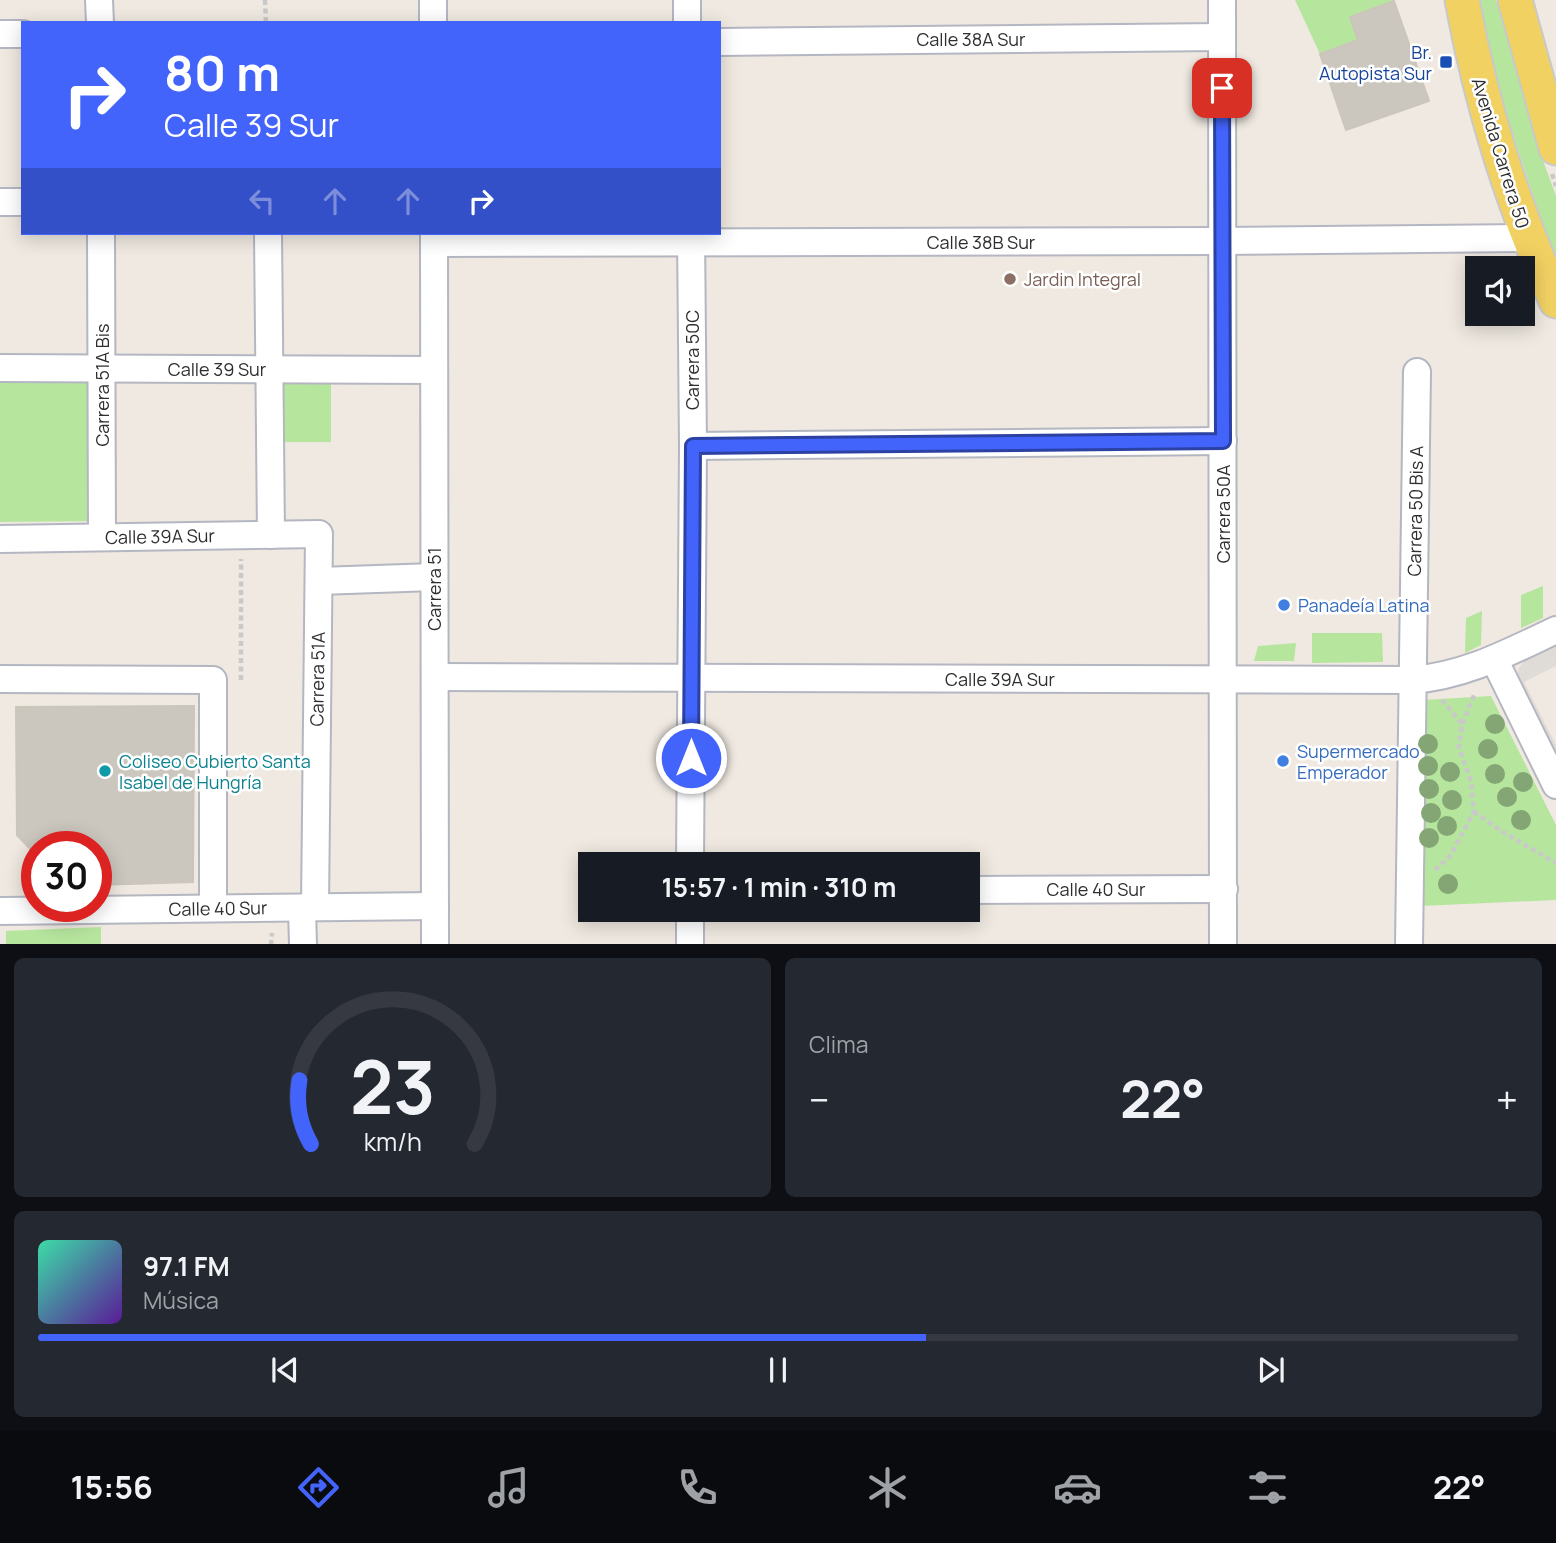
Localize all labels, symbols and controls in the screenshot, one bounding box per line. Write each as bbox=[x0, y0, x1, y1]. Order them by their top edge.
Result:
street label: Calle 38A Sur bbox=[916, 27, 1026, 51]
text: 80 m bbox=[164, 39, 280, 106]
place label: Br. Autopista Sur bbox=[1319, 40, 1432, 85]
icon: right bbox=[49, 49, 140, 140]
marker: Br. Autopista Sur bbox=[1438, 54, 1454, 70]
pin bbox=[1192, 58, 1252, 118]
icon: arrive bbox=[1203, 69, 1241, 107]
street label: Avenida Carrera 50 bbox=[1467, 75, 1535, 231]
text: Calle 39 Sur bbox=[164, 103, 339, 147]
icon: left bbox=[243, 182, 281, 220]
icon: ahead bbox=[316, 182, 354, 220]
icon: ahead bbox=[389, 182, 427, 220]
icon: right bbox=[462, 182, 500, 220]
street label: Calle 38B Sur bbox=[927, 230, 1036, 254]
map controls bbox=[1465, 256, 1535, 326]
button: sound bbox=[1465, 256, 1535, 326]
place label: Jardin Integral bbox=[1024, 267, 1141, 291]
marker: Jardin Integral bbox=[1002, 271, 1018, 287]
street label: Carrera 50C bbox=[680, 310, 704, 410]
street label: Carrera 51A Bis bbox=[90, 323, 114, 447]
street label: Calle 39 Sur bbox=[168, 357, 267, 381]
street label: Carrera 50 Bis A bbox=[1402, 445, 1428, 576]
street label: Carrera 50A bbox=[1211, 464, 1235, 563]
street label: Calle 39A Sur bbox=[105, 523, 216, 549]
street label: Carrera 51 bbox=[422, 547, 446, 631]
place label: Panadeía Latina bbox=[1298, 593, 1429, 617]
marker: Panadeía Latina bbox=[1276, 597, 1292, 613]
street label: Carrera 51A bbox=[304, 631, 330, 727]
street label: Calle 39A Sur bbox=[945, 667, 1055, 691]
position arrow bbox=[654, 721, 728, 795]
place label: Supermercado Emperador bbox=[1297, 739, 1420, 784]
place label: Coliseo Cubierto Santa Isabel de Hungría bbox=[119, 749, 311, 794]
marker: Supermercado Emperador bbox=[1275, 753, 1291, 769]
marker: Coliseo Cubierto Santa Isabel de Hungría bbox=[97, 763, 113, 779]
speed limit sign: 30 bbox=[21, 831, 112, 922]
text: 15:57 · 1 min · 310 m bbox=[661, 869, 897, 905]
street label: Calle 40 Sur bbox=[1047, 877, 1146, 901]
street label: Calle 40 Sur bbox=[168, 895, 268, 921]
text: Clima bbox=[809, 1028, 868, 1060]
text: 23 bbox=[350, 1036, 435, 1136]
text: 22° bbox=[1120, 1063, 1205, 1134]
text: − bbox=[809, 1073, 830, 1125]
text: + bbox=[1496, 1073, 1518, 1125]
text: km/h bbox=[363, 1123, 422, 1158]
text: 97.1 FM bbox=[143, 1248, 230, 1284]
text: Música bbox=[143, 1284, 219, 1316]
icon: previous bbox=[266, 1351, 304, 1389]
icon: pause bbox=[759, 1351, 797, 1389]
icon: next bbox=[1252, 1351, 1290, 1389]
icon: directions bbox=[294, 1463, 343, 1512]
icon: music bbox=[484, 1463, 533, 1512]
icon: phone bbox=[673, 1463, 722, 1512]
icon: climate bbox=[863, 1463, 912, 1512]
icon: car bbox=[1053, 1463, 1102, 1512]
icon: filters bbox=[1243, 1463, 1292, 1512]
text: 15:56 bbox=[70, 1465, 153, 1509]
text: 22° bbox=[1433, 1465, 1485, 1509]

